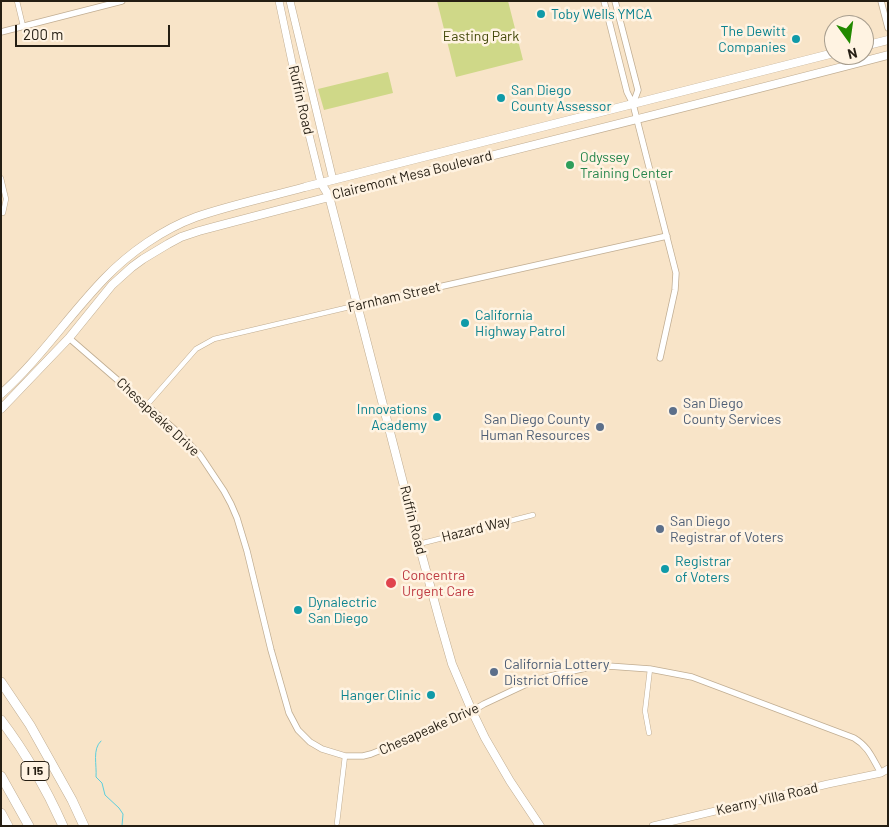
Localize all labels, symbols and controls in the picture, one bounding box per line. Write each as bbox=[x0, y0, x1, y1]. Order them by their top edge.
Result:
place label: Toby Wells YMCA bbox=[551, 6, 652, 22]
marker: Toby Wells YMCA bbox=[535, 8, 547, 20]
scale bar bbox=[18, 15, 172, 47]
north arrow bbox=[824, 15, 874, 65]
place label: The Dewitt Companies bbox=[718, 23, 786, 56]
text: 200 m bbox=[23, 25, 63, 43]
park label: Easting Park bbox=[443, 28, 519, 44]
marker: The Dewitt Companies bbox=[790, 33, 802, 45]
text: N bbox=[846, 45, 859, 63]
street label: Ruffin Road bbox=[285, 64, 317, 136]
place label: San Diego County Assessor bbox=[511, 82, 612, 114]
marker: San Diego County Assessor bbox=[495, 92, 507, 104]
street label: Clairemont Mesa Boulevard bbox=[330, 147, 494, 203]
place label: Odyssey Training Center bbox=[580, 149, 673, 182]
marker: Odyssey Training Center bbox=[564, 159, 576, 171]
street label: Farnham Street bbox=[346, 278, 442, 316]
place label: California Highway Patrol bbox=[475, 307, 565, 340]
marker: California Highway Patrol bbox=[459, 317, 471, 329]
street label: Chesapeake Drive bbox=[113, 374, 203, 460]
place label: San Diego County Services bbox=[683, 395, 781, 428]
place label: Innovations Academy bbox=[357, 401, 427, 434]
marker: San Diego County Services bbox=[667, 405, 679, 417]
marker: Innovations Academy bbox=[431, 411, 443, 423]
place label: San Diego County Human Resources bbox=[480, 411, 590, 444]
marker: San Diego County Human Resources bbox=[594, 421, 606, 433]
street label: Ruffin Road bbox=[396, 484, 430, 556]
street label: Hazard Way bbox=[440, 512, 512, 546]
place label: San Diego Registrar of Voters bbox=[670, 513, 784, 546]
marker: San Diego Registrar of Voters bbox=[654, 523, 666, 535]
place label: Registrar of Voters bbox=[675, 553, 731, 586]
marker: Registrar of Voters bbox=[659, 563, 671, 575]
place label: Concentra Urgent Care bbox=[402, 567, 474, 600]
marker: Concentra Urgent Care bbox=[384, 576, 398, 590]
place label: Dynalectric San Diego bbox=[308, 594, 377, 626]
marker: Dynalectric San Diego bbox=[292, 604, 304, 616]
place label: California Lottery District Office bbox=[504, 656, 609, 689]
marker: California Lottery District Office bbox=[488, 666, 500, 678]
place label: Hanger Clinic bbox=[341, 687, 421, 703]
marker: Hanger Clinic bbox=[425, 689, 437, 701]
street label: Chesapeake Drive bbox=[376, 699, 482, 759]
road number: I 15 bbox=[21, 761, 49, 780]
street label: Kearny Villa Road bbox=[715, 779, 819, 819]

